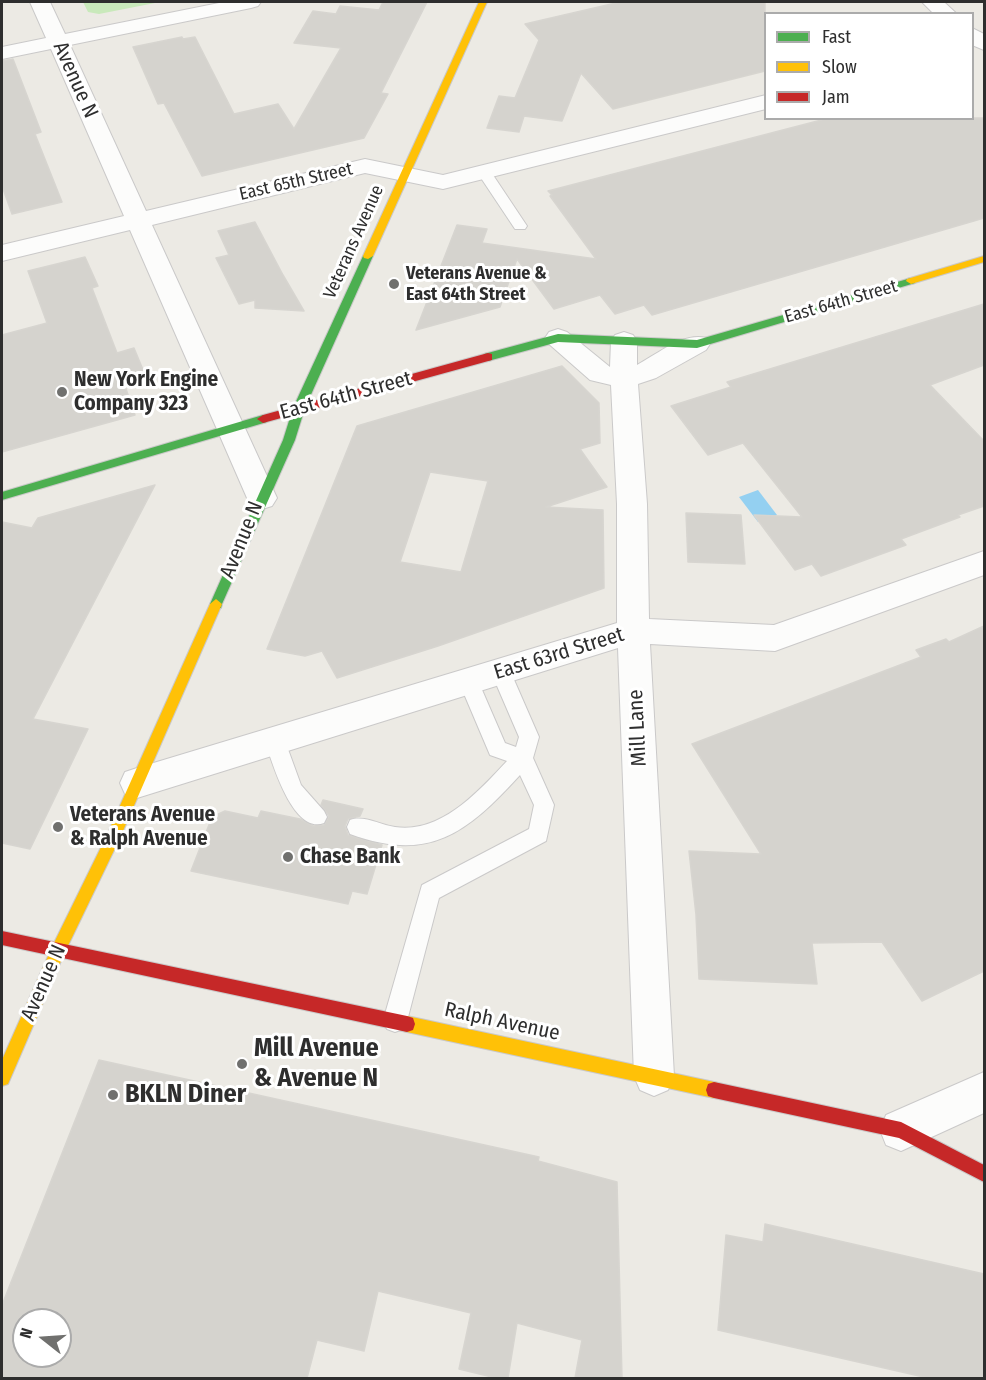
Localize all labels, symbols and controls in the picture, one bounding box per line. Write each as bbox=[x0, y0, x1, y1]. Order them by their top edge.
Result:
legend bbox=[764, 12, 974, 120]
text: Fast bbox=[822, 26, 851, 48]
street label: Avenue N bbox=[47, 38, 103, 122]
text: Slow bbox=[822, 56, 857, 78]
text: Jam bbox=[822, 86, 850, 108]
street label: East 65th Street bbox=[237, 158, 355, 206]
street label: Veterans Avenue bbox=[319, 182, 389, 302]
place label: Veterans Avenue & East 64th Street bbox=[406, 263, 547, 306]
street label: East 64th Street bbox=[782, 276, 900, 328]
marker: Veterans Avenue & East 64th Street bbox=[387, 277, 401, 291]
street label: East 64th Street bbox=[277, 366, 415, 426]
place label: New York Engine Company 323 bbox=[74, 367, 218, 417]
marker: New York Engine Company 323 bbox=[55, 385, 69, 399]
street label: Avenue N bbox=[215, 498, 269, 582]
street label: East 63rd Street bbox=[491, 622, 627, 686]
street label: Mill Lane bbox=[623, 689, 653, 767]
place label: Veterans Avenue & Ralph Avenue bbox=[70, 802, 215, 852]
marker: Veterans Avenue & Ralph Avenue bbox=[51, 820, 65, 834]
place label: Chase Bank bbox=[300, 844, 400, 870]
marker: Chase Bank bbox=[281, 850, 295, 864]
street label: Avenue N bbox=[16, 941, 72, 1025]
street label: Ralph Avenue bbox=[442, 997, 562, 1047]
place label: Mill Avenue & Avenue N bbox=[254, 1033, 379, 1094]
marker: Mill Avenue & Avenue N bbox=[235, 1057, 249, 1071]
place label: BKLN Diner bbox=[125, 1079, 246, 1111]
marker: BKLN Diner bbox=[106, 1088, 120, 1102]
north arrow bbox=[12, 1308, 72, 1368]
text: N bbox=[16, 1326, 37, 1341]

